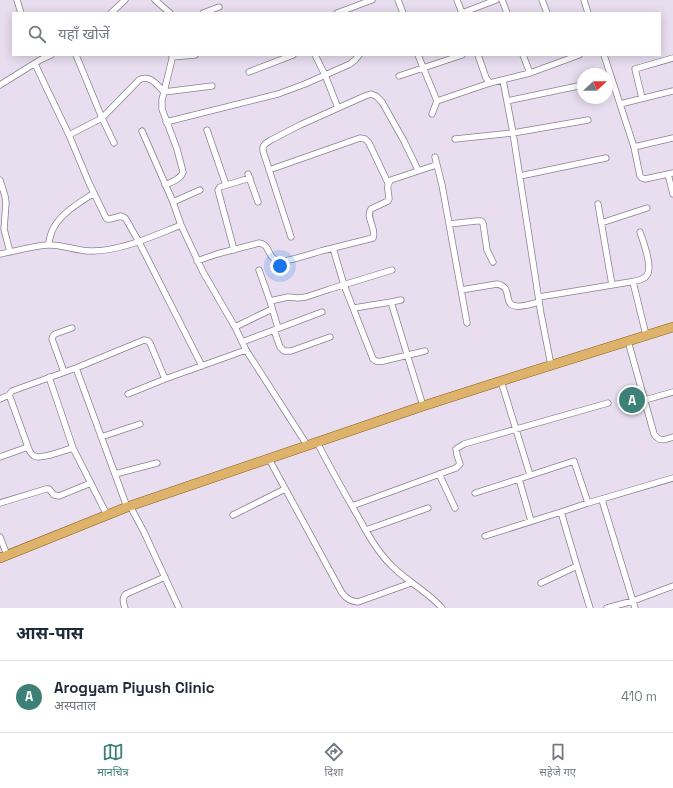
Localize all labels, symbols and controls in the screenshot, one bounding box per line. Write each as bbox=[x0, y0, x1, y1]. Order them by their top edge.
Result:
search box bbox=[12, 12, 661, 56]
icon: search bbox=[26, 23, 48, 45]
text: यहाँ खोजें bbox=[58, 24, 110, 43]
north arrow bbox=[577, 68, 613, 104]
your location bbox=[270, 256, 290, 276]
pin: A bbox=[619, 385, 645, 415]
text: आस-पास bbox=[16, 622, 83, 644]
text: Arogyam Piyush Clinic bbox=[54, 678, 215, 697]
text: A bbox=[25, 688, 33, 705]
text: 410 m bbox=[621, 688, 657, 705]
text: अस्पताल bbox=[54, 697, 96, 714]
tab: मानचित्र bbox=[97, 741, 129, 780]
tab: दिशा bbox=[323, 741, 345, 780]
tab: सहेजे गए bbox=[539, 741, 576, 780]

